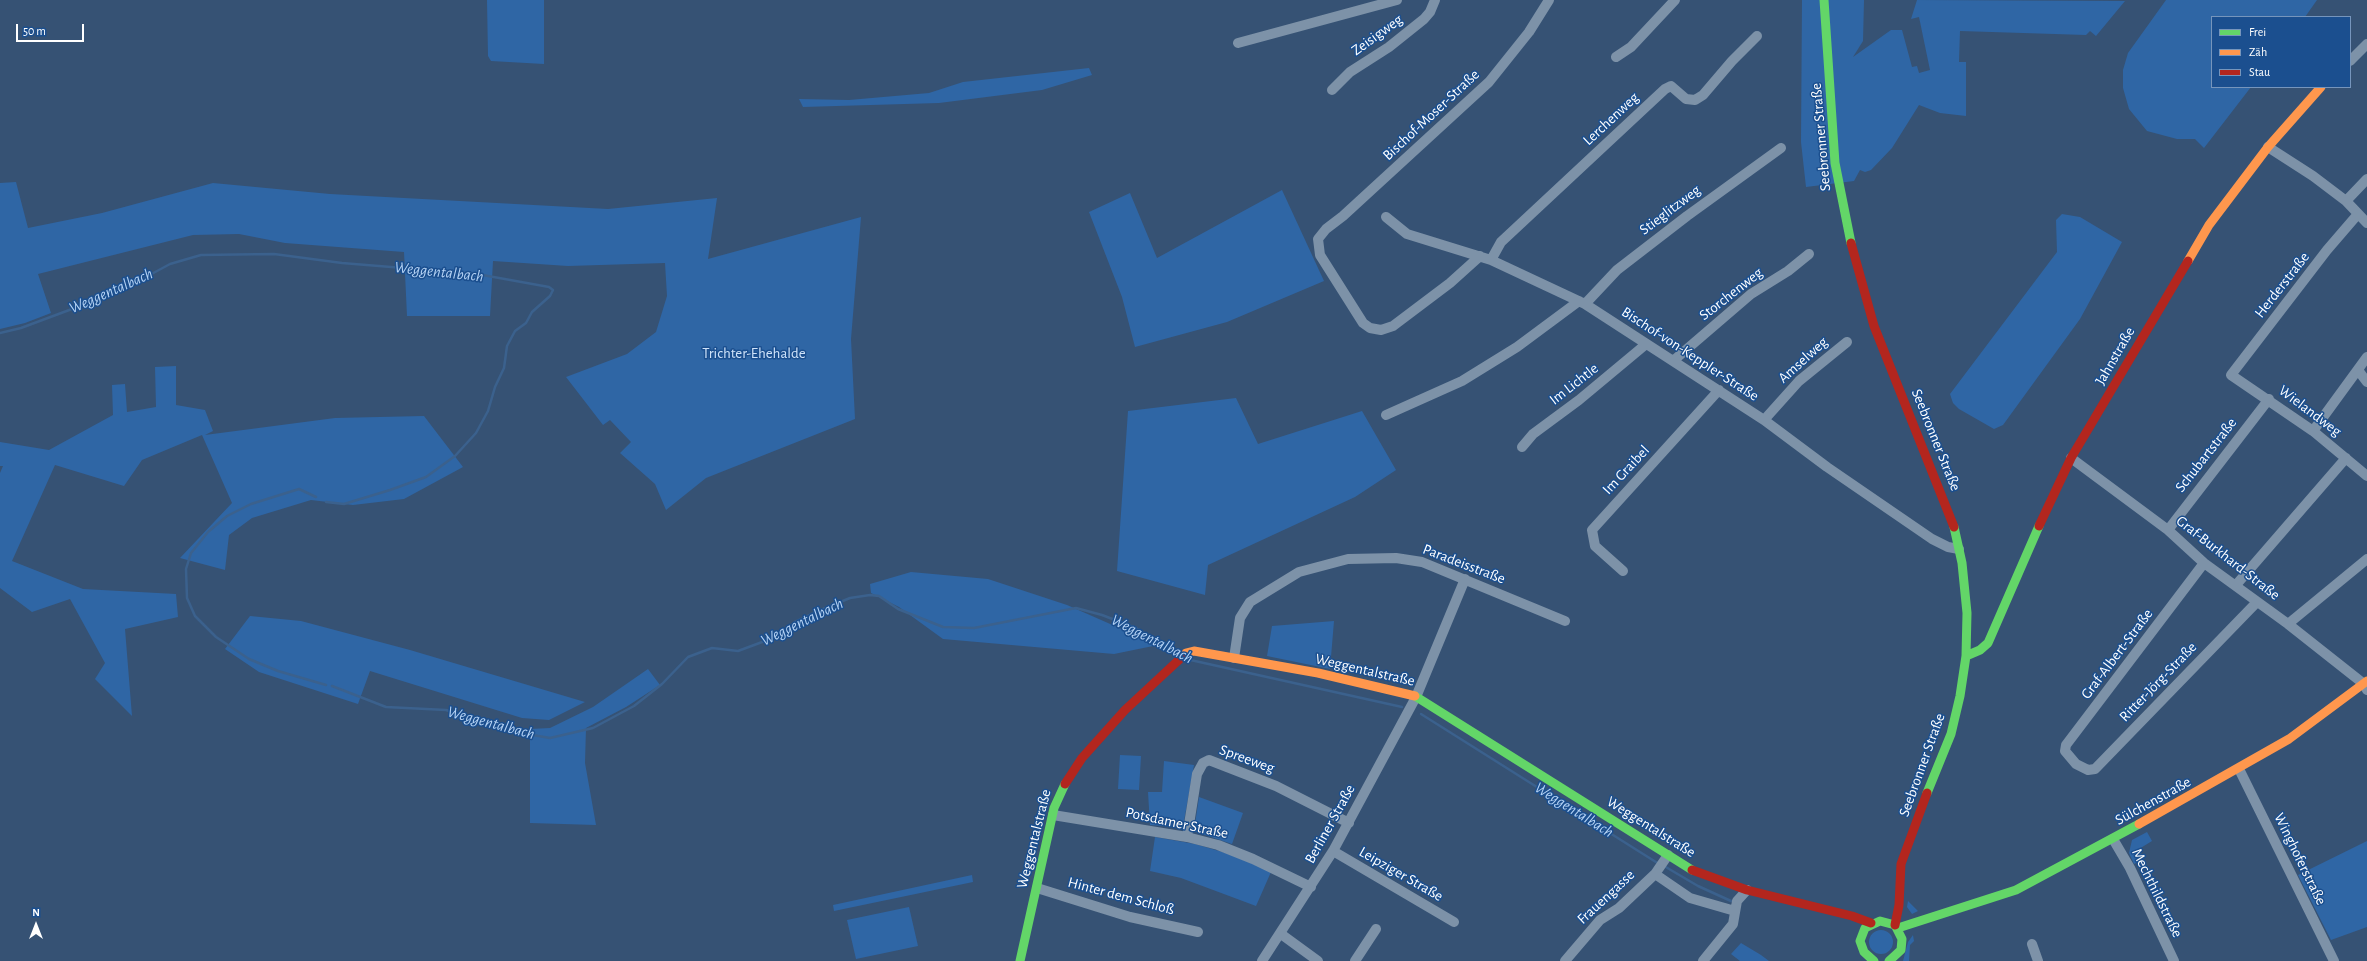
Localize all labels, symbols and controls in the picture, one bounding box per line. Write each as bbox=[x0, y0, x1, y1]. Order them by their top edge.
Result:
street label: Zeisigweg bbox=[1348, 11, 1406, 59]
scale bar bbox=[18, 16, 86, 42]
legend bbox=[2211, 16, 2351, 88]
text: 50 m bbox=[23, 25, 46, 37]
text: Frei bbox=[2249, 26, 2266, 38]
text: Zäh bbox=[2249, 46, 2267, 58]
street label: Bischof-Moser-Straße bbox=[1379, 66, 1483, 164]
text: Stau bbox=[2249, 66, 2270, 78]
street label: Seebronner Straße bbox=[1807, 82, 1835, 192]
street label: Lerchenweg bbox=[1579, 89, 1643, 149]
street label: Stieglitzweg bbox=[1636, 181, 1704, 239]
street label: Herderstraße bbox=[2251, 249, 2313, 321]
water label: Weggentalbach bbox=[394, 258, 484, 286]
water label: Weggentalbach bbox=[66, 264, 156, 318]
street label: Storchenweg bbox=[1696, 264, 1766, 324]
street label: Bischof-von-Keppler-Straße bbox=[1618, 303, 1762, 405]
street label: Jahnstraße bbox=[2091, 324, 2139, 388]
street label: Amselweg bbox=[1774, 333, 1832, 387]
park label: Trichter-Ehehalde bbox=[702, 344, 806, 362]
street label: Im Lichtle bbox=[1546, 359, 1602, 409]
street label: Wielandweg bbox=[2275, 382, 2345, 440]
street label: Seebronner Straße bbox=[1907, 386, 1965, 494]
street label: Schubartstraße bbox=[2171, 414, 2241, 496]
street label: Im Graibel bbox=[1599, 442, 1653, 498]
street label: Graf-Burkhard-Straße bbox=[2173, 512, 2283, 604]
street label: Paradeisstraße bbox=[1420, 540, 1508, 588]
water label: Weggentalbach bbox=[758, 594, 846, 650]
street label: Graf-Albert-Straße bbox=[2077, 605, 2157, 703]
water label: Weggentalbach bbox=[1108, 610, 1196, 668]
street label: Ritter-Jörg-Straße bbox=[2115, 638, 2201, 726]
street label: Weggentalstraße bbox=[1314, 650, 1416, 690]
water label: Weggentalbach bbox=[445, 702, 537, 744]
street label: Seebronner Straße bbox=[1895, 711, 1949, 819]
street label: Spreeweg bbox=[1217, 741, 1277, 777]
street label: Sülchenstraße bbox=[2112, 773, 2194, 829]
water label: Weggentalbach bbox=[1531, 778, 1617, 842]
street label: Berliner Straße bbox=[1301, 781, 1359, 867]
street label: Weggentalstraße bbox=[1013, 788, 1055, 890]
street label: Weggentalstraße bbox=[1603, 793, 1699, 861]
street label: Potsdamer Straße bbox=[1124, 803, 1230, 843]
street label: Winghoferstraße bbox=[2270, 810, 2330, 908]
street label: Leipziger Straße bbox=[1356, 843, 1446, 905]
street label: Mechthildstraße bbox=[2128, 846, 2186, 940]
street label: Frauengasse bbox=[1574, 866, 1638, 928]
street label: Hinter dem Schloß bbox=[1066, 873, 1176, 919]
north arrow bbox=[16, 905, 56, 945]
text: N bbox=[32, 907, 40, 918]

